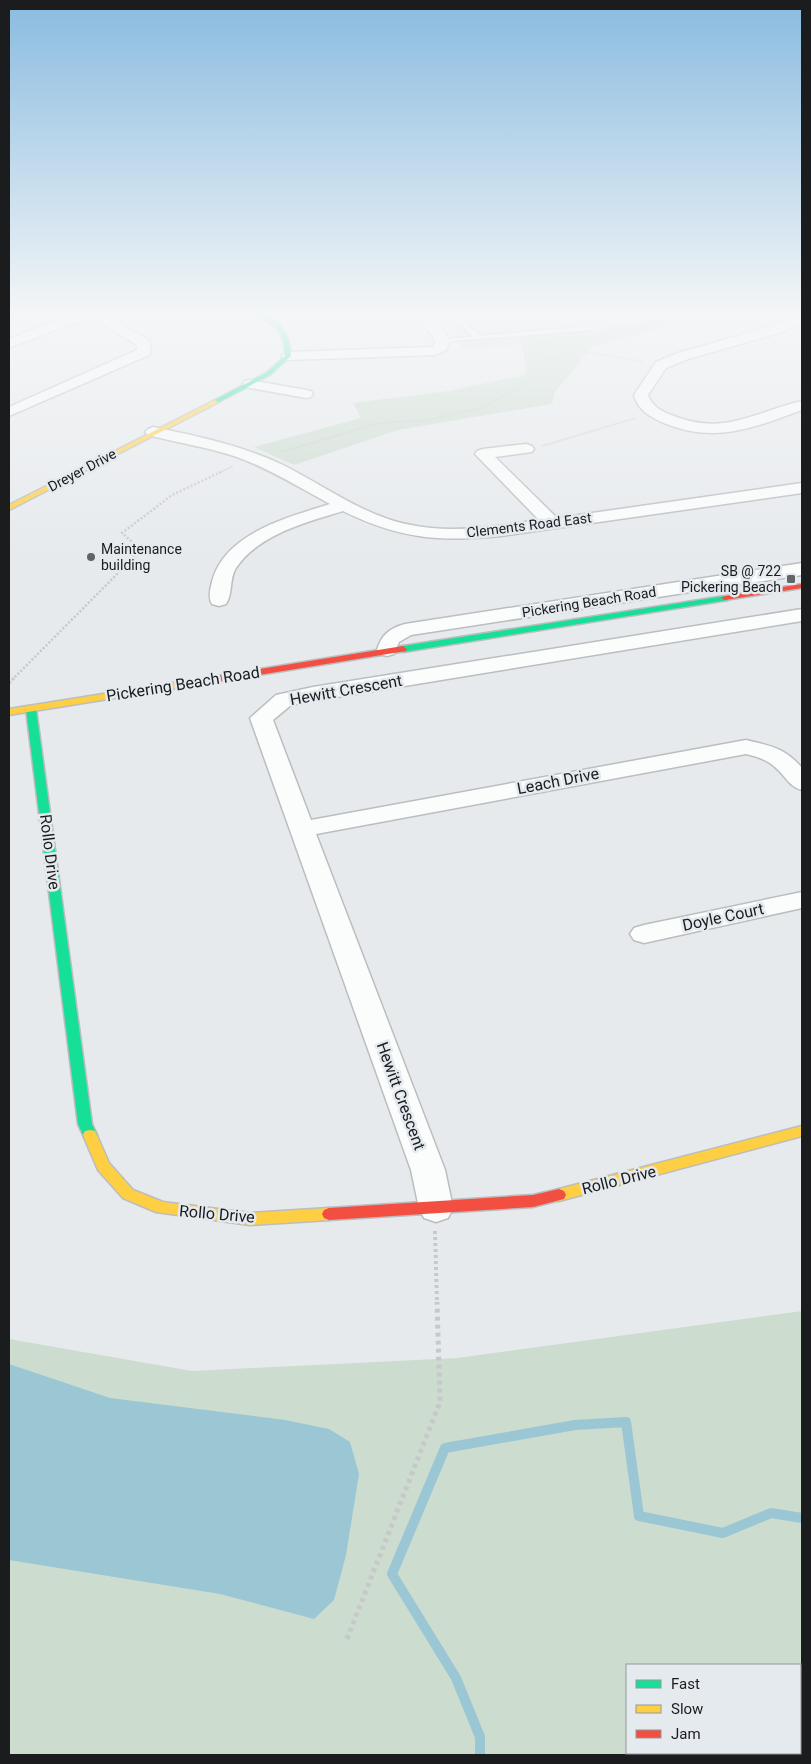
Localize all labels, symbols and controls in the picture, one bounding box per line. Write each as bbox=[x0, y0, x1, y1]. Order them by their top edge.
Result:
street label: Dreyer Drive bbox=[45, 445, 119, 495]
street label: Clements Road East bbox=[466, 509, 593, 541]
place label: Maintenance building bbox=[101, 541, 182, 573]
marker: Maintenance building bbox=[85, 551, 97, 563]
place label: SB @ 722 Pickering Beach bbox=[681, 563, 781, 595]
marker: SB @ 722 Pickering Beach bbox=[785, 573, 797, 585]
street label: Pickering Beach Road bbox=[521, 583, 657, 621]
street label: Pickering Beach Road bbox=[105, 662, 261, 706]
street label: Hewitt Crescent bbox=[288, 671, 404, 709]
street label: Leach Drive bbox=[515, 764, 601, 798]
street label: Rollo Drive bbox=[36, 813, 64, 891]
street label: Doyle Court bbox=[681, 899, 765, 935]
street label: Hewitt Crescent bbox=[373, 1039, 429, 1153]
street label: Rollo Drive bbox=[580, 1162, 658, 1198]
street label: Rollo Drive bbox=[178, 1201, 256, 1227]
legend bbox=[626, 1664, 801, 1754]
text: Fast bbox=[671, 1675, 700, 1693]
text: Slow bbox=[671, 1700, 703, 1718]
text: Jam bbox=[671, 1725, 701, 1743]

